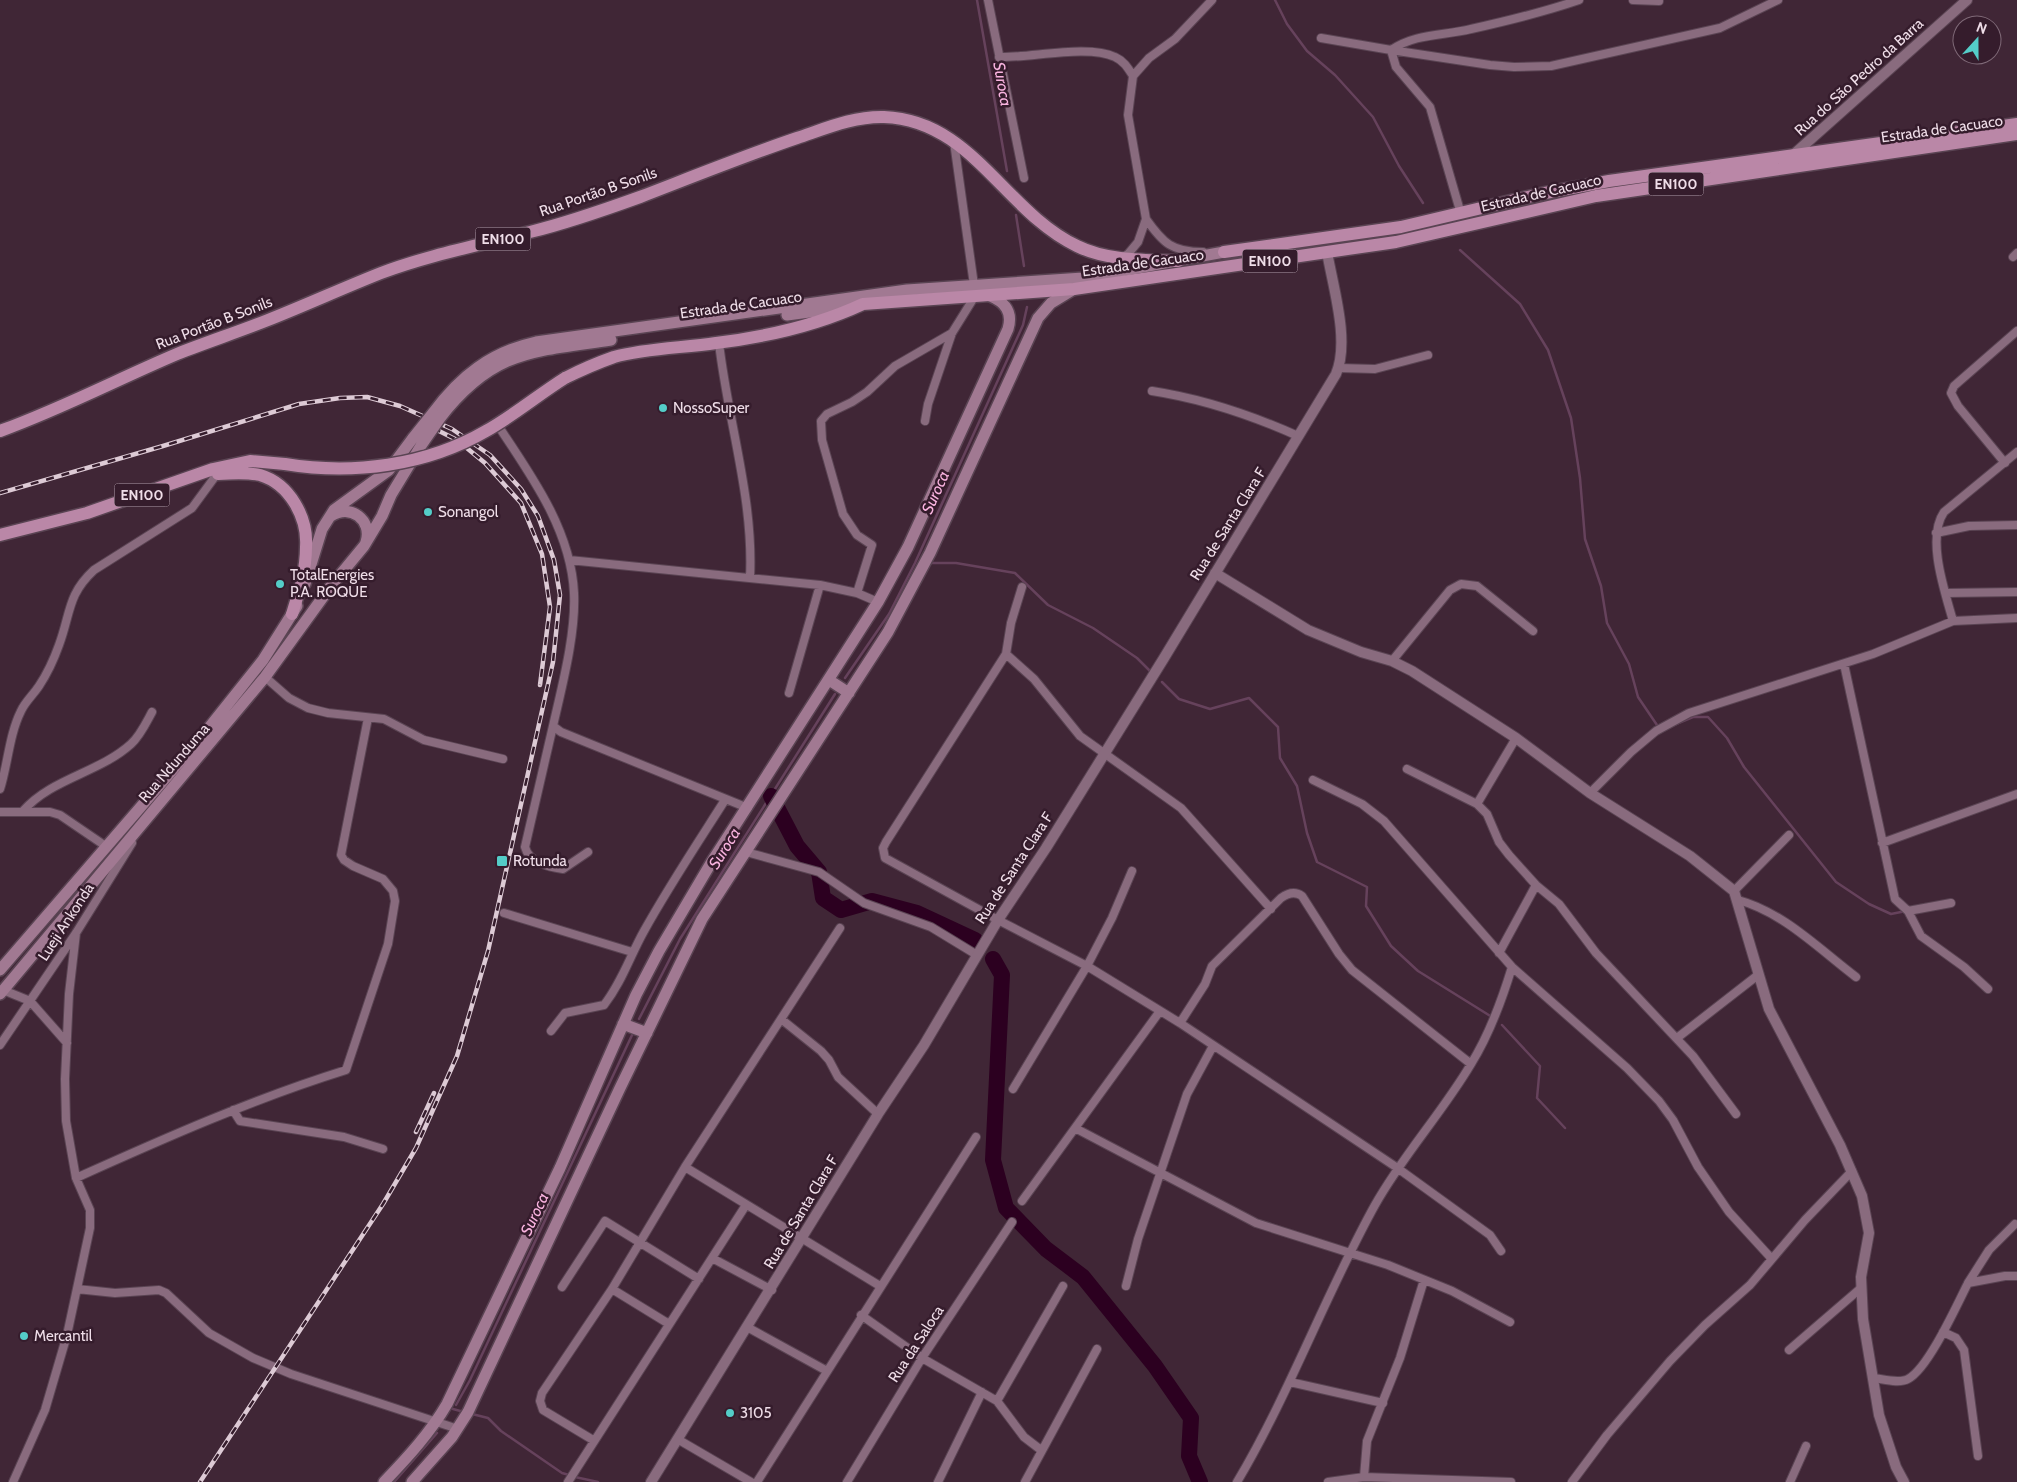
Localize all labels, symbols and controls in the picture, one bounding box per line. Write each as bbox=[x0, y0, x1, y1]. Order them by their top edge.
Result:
street label: Rua do São Pedro da Barra bbox=[1791, 14, 1928, 140]
north arrow bbox=[1952, 15, 2002, 65]
text: N bbox=[1974, 18, 1990, 38]
water label: Suroca bbox=[989, 60, 1016, 108]
street label: Estrada de Cacuaco bbox=[1880, 112, 2004, 146]
street label: Rua Portão B Sonils bbox=[537, 163, 659, 221]
street label: Estrada de Cacuaco bbox=[1479, 170, 1603, 216]
road number: EN100 bbox=[1648, 172, 1704, 195]
road number: EN100 bbox=[476, 228, 530, 250]
street label: Estrada de Cacuaco bbox=[1081, 246, 1205, 280]
road number: EN100 bbox=[1242, 250, 1298, 272]
street label: Estrada de Cacuaco bbox=[679, 288, 803, 322]
street label: Rua Portão B Sonils bbox=[153, 293, 275, 353]
place label: NossoSuper bbox=[673, 399, 750, 417]
marker: NossoSuper bbox=[657, 402, 669, 414]
street label: Rua de Santa Clara F bbox=[1186, 464, 1270, 584]
water label: Suroca bbox=[918, 468, 953, 517]
road number: EN100 bbox=[114, 484, 170, 506]
place label: Sonangol bbox=[438, 503, 499, 521]
marker: Sonangol bbox=[422, 506, 434, 518]
place label: TotalEnergies P.A. ROQUE bbox=[290, 566, 374, 601]
marker: TotalEnergies P.A. ROQUE bbox=[274, 578, 286, 590]
street label: Rua Ndunduma bbox=[135, 719, 214, 806]
street label: Rua de Santa Clara F bbox=[971, 809, 1057, 927]
water label: Suroca bbox=[705, 824, 744, 872]
place label: Rotunda bbox=[513, 852, 568, 870]
marker: Rotunda bbox=[495, 854, 509, 868]
street label: Lueji Ankonda bbox=[34, 879, 98, 964]
street label: Rua de Santa Clara F bbox=[760, 1152, 842, 1272]
water label: Suroca bbox=[516, 1190, 553, 1239]
street label: Rua da Saloca bbox=[885, 1302, 948, 1386]
place label: Mercantil bbox=[34, 1327, 93, 1345]
marker: Mercantil bbox=[18, 1330, 30, 1342]
place label: 3105 bbox=[740, 1404, 772, 1422]
marker: 3105 bbox=[724, 1407, 736, 1419]

